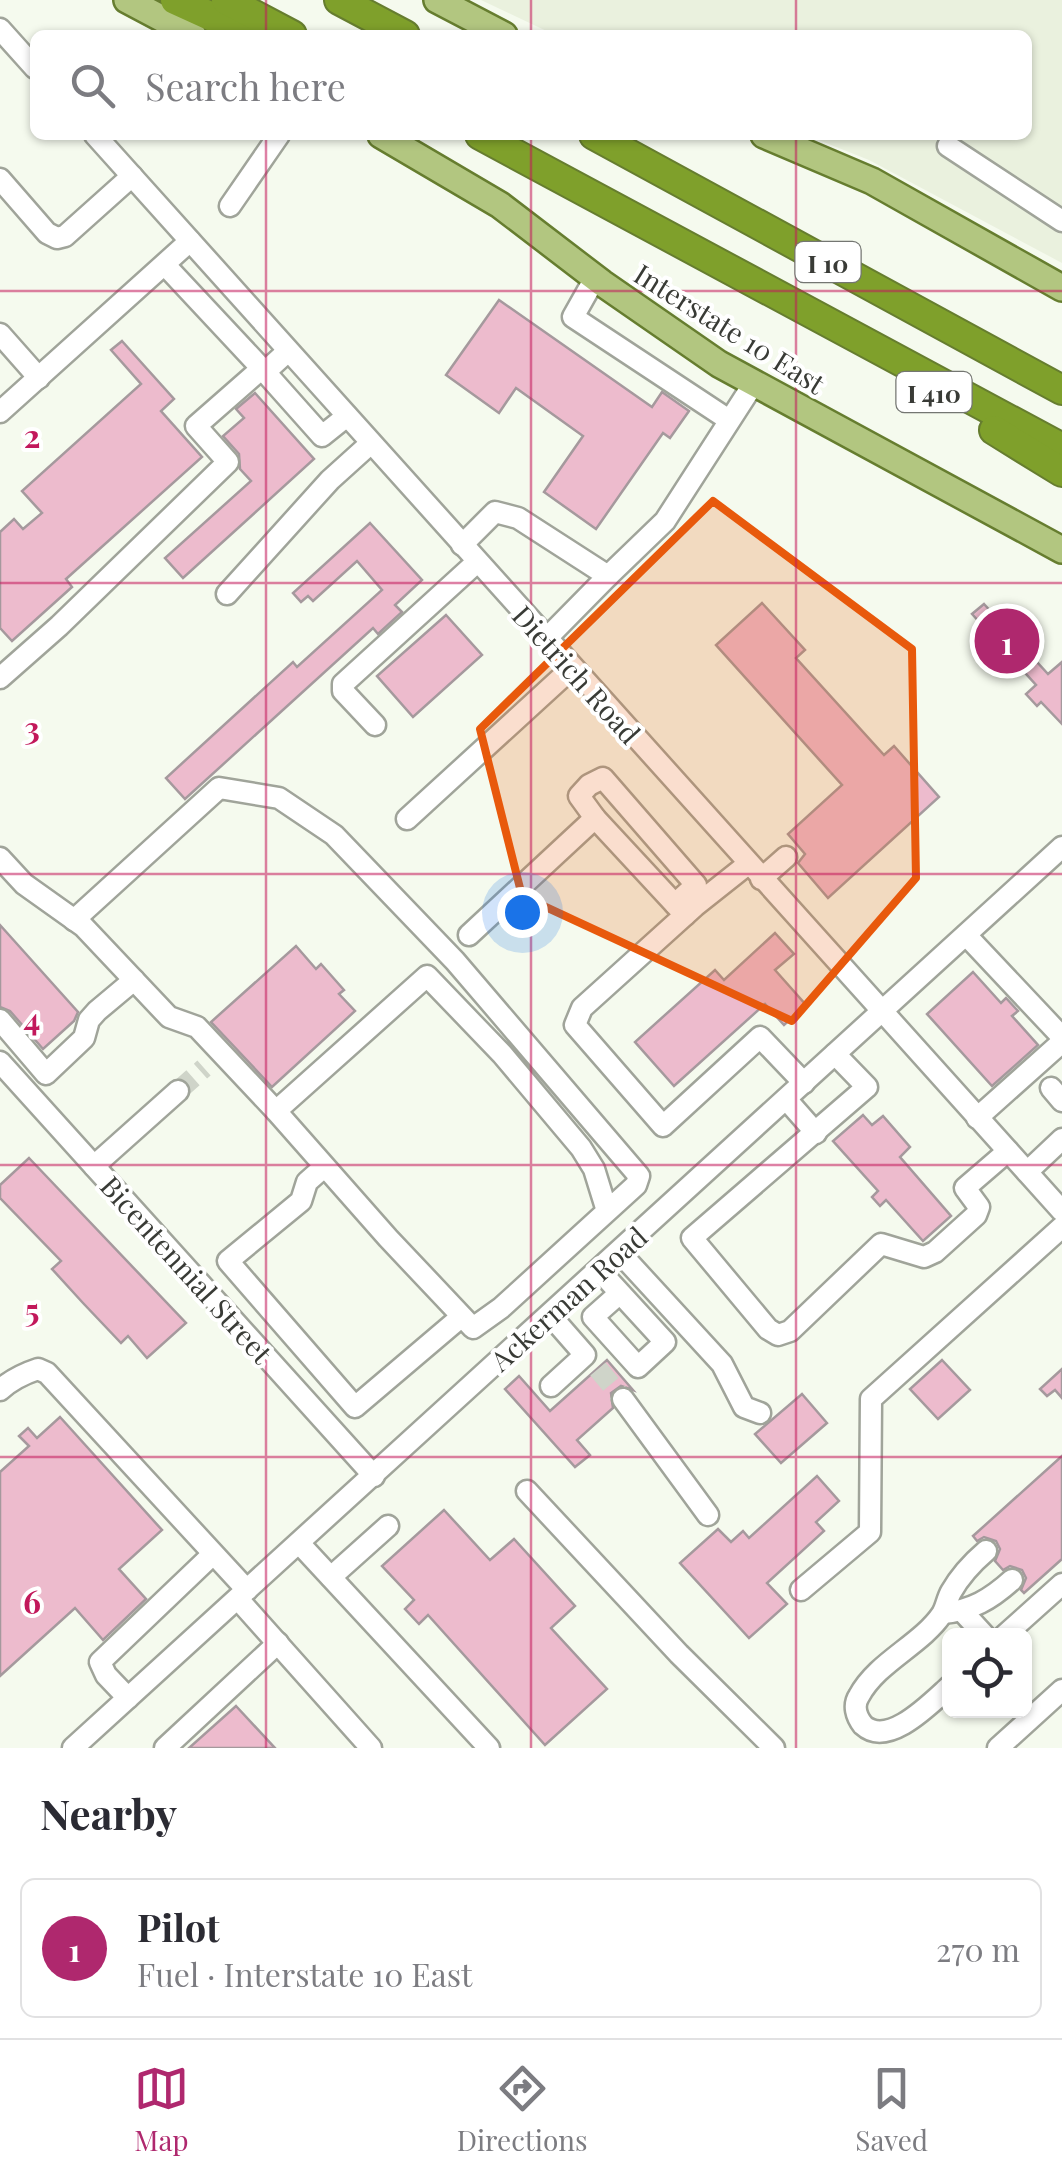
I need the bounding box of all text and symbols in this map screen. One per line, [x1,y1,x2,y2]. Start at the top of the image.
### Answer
search box [30,30,1032,140]
icon: search [65,58,120,113]
text: Search here [145,60,346,111]
road number: I 10 [796,242,860,282]
street label: Interstate 10 East [628,255,833,402]
road number: I 410 [896,372,972,412]
text: 2 [24,413,40,456]
street label: Dietrich Road [505,597,649,751]
pin: 1 [974,604,1040,678]
text: 3 [24,705,40,748]
your location [497,887,548,938]
text: 4 [24,996,40,1039]
street label: Bicentennial Street [93,1168,282,1371]
street label: Ackerman Road [481,1218,654,1379]
text: 5 [25,1287,39,1330]
text: 6 [23,1579,41,1622]
map controls [942,1628,1032,1718]
button: locate [942,1628,1032,1718]
text: Nearby [40,1785,177,1841]
text: Pilot [137,1901,220,1952]
text: 1 [68,1927,81,1970]
text: 270 m [936,1927,1020,1970]
text: Fuel · Interstate 10 East [137,1952,472,1995]
tab: Map [134,2061,189,2158]
tab: Directions [457,2061,588,2158]
tab: Saved [855,2061,928,2158]

